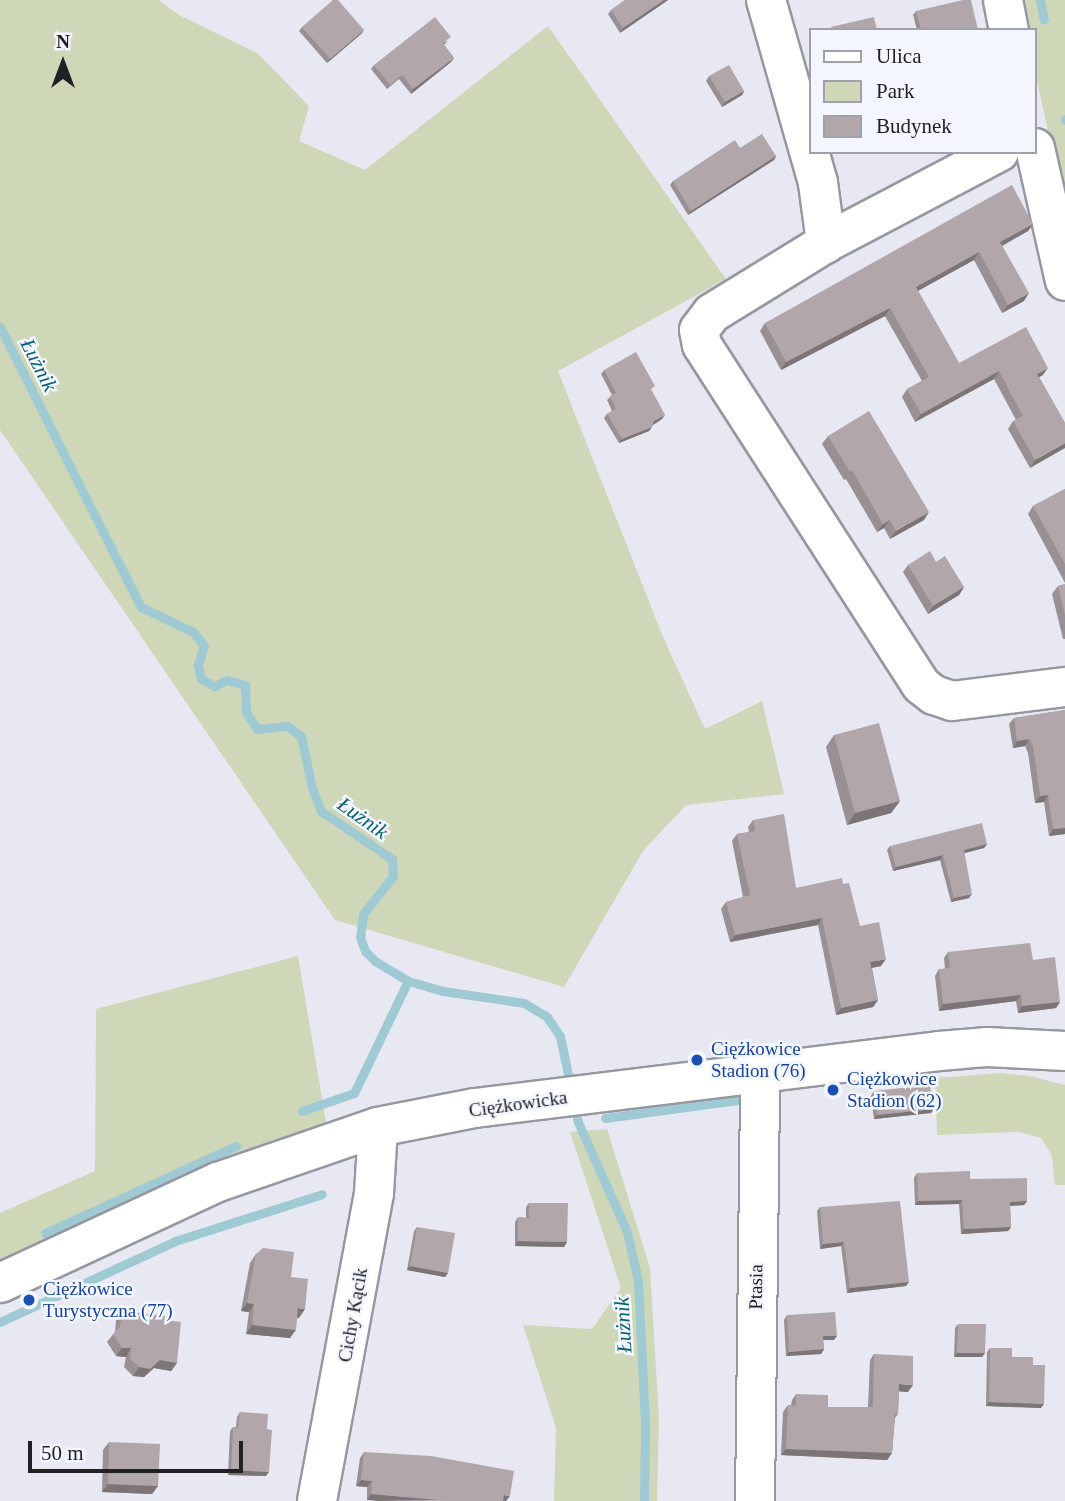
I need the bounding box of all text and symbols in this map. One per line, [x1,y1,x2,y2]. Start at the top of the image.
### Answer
north arrow [28,28,98,98]
legend [810,28,1037,154]
text: N [56,31,70,52]
text: Ulica [876,44,921,68]
text: Park [876,79,915,103]
text: Budynek [876,114,952,138]
water label: Łużnik [15,334,63,396]
water label: Łużnik [333,792,393,844]
place label: Ciężkowice Stadion (76) [711,1038,805,1082]
marker: Ciężkowice Stadion (76) [689,1052,705,1068]
place label: Ciężkowice Stadion (62) [847,1068,941,1112]
marker: Ciężkowice Stadion (62) [825,1082,841,1098]
street label: Ciężkowicka [467,1086,569,1122]
street label: Ptasia [744,1264,768,1310]
street label: Cichy Kącik [333,1266,373,1364]
place label: Ciężkowice Turystyczna (77) [43,1278,173,1322]
marker: Ciężkowice Turystyczna (77) [21,1292,37,1308]
water label: Łużnik [609,1296,637,1354]
scale bar [32,1428,247,1472]
text: 50 m [41,1441,84,1465]

